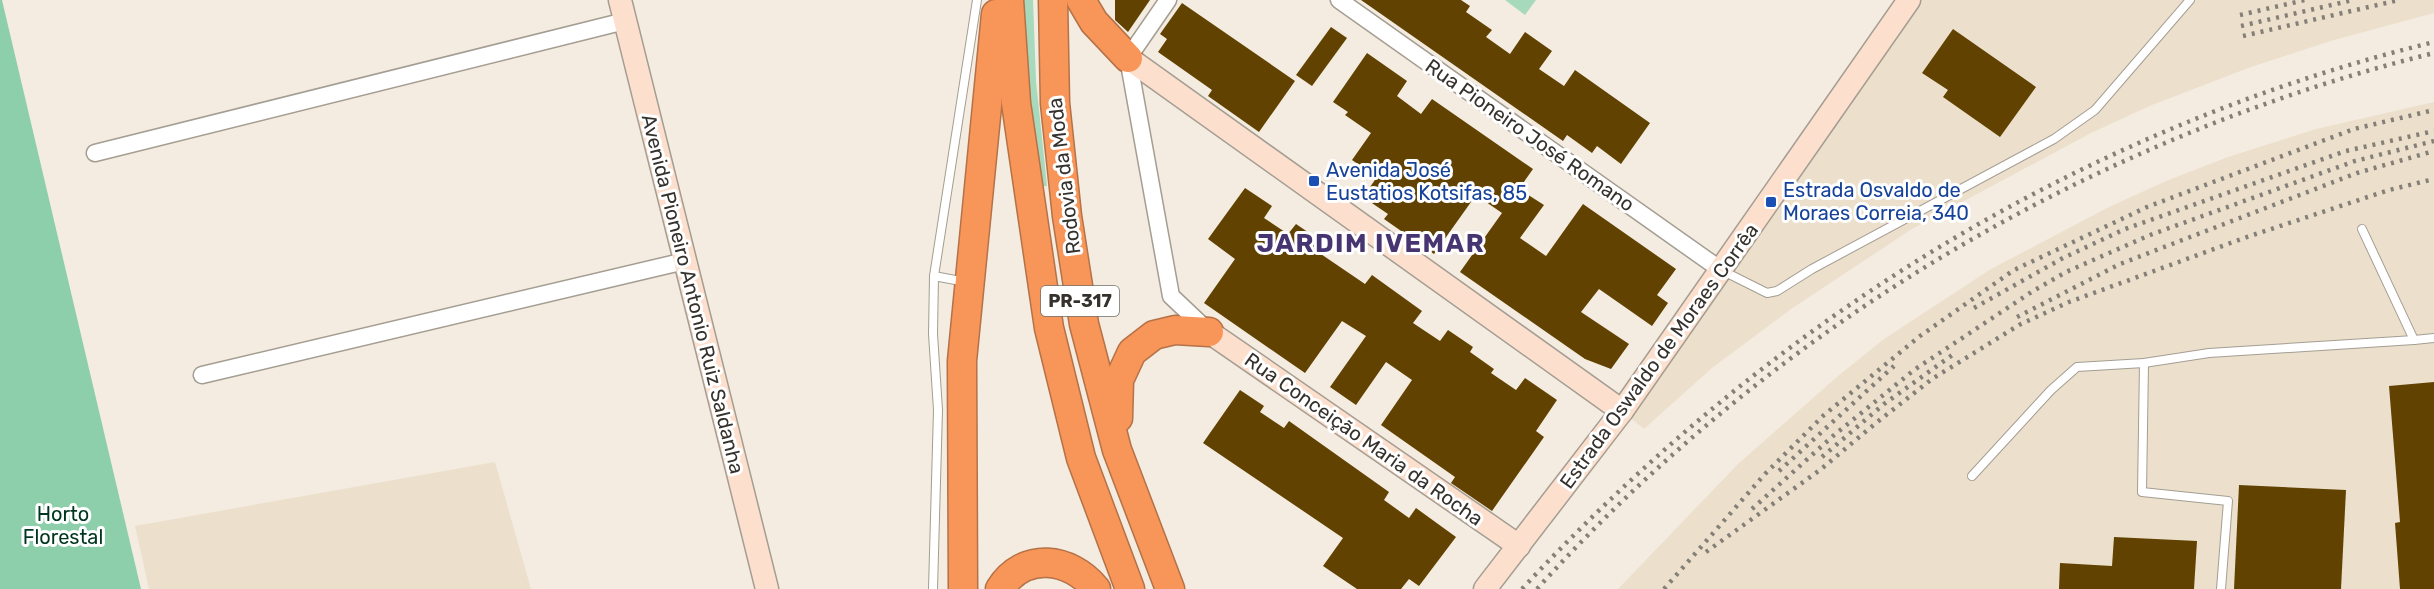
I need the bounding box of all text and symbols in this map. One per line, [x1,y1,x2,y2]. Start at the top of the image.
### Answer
street label: Rua Pioneiro José Romano [1421,54,1639,216]
street label: Rodovia da Moda [1042,96,1086,256]
street label: Avenida Pioneiro Antonio Ruiz Saldanha [637,112,749,476]
place label: Avenida José Eustatios Kotsifas, 85 [1326,158,1527,205]
marker: Avenida José Eustatios Kotsifas, 85 [1307,174,1321,188]
place label: Estrada Osvaldo de Moraes Correia, 340 [1783,178,1969,225]
marker: Estrada Osvaldo de Moraes Correia, 340 [1764,195,1778,209]
street label: Estrada Oswaldo de Moraes Corrêa [1555,219,1763,493]
district label: JARDIM IVEMAR [1257,228,1485,259]
road number: PR-317 [1041,286,1119,316]
street label: Rua Conceição Maria da Rocha [1240,347,1488,531]
park label: Horto Florestal [23,502,103,549]

